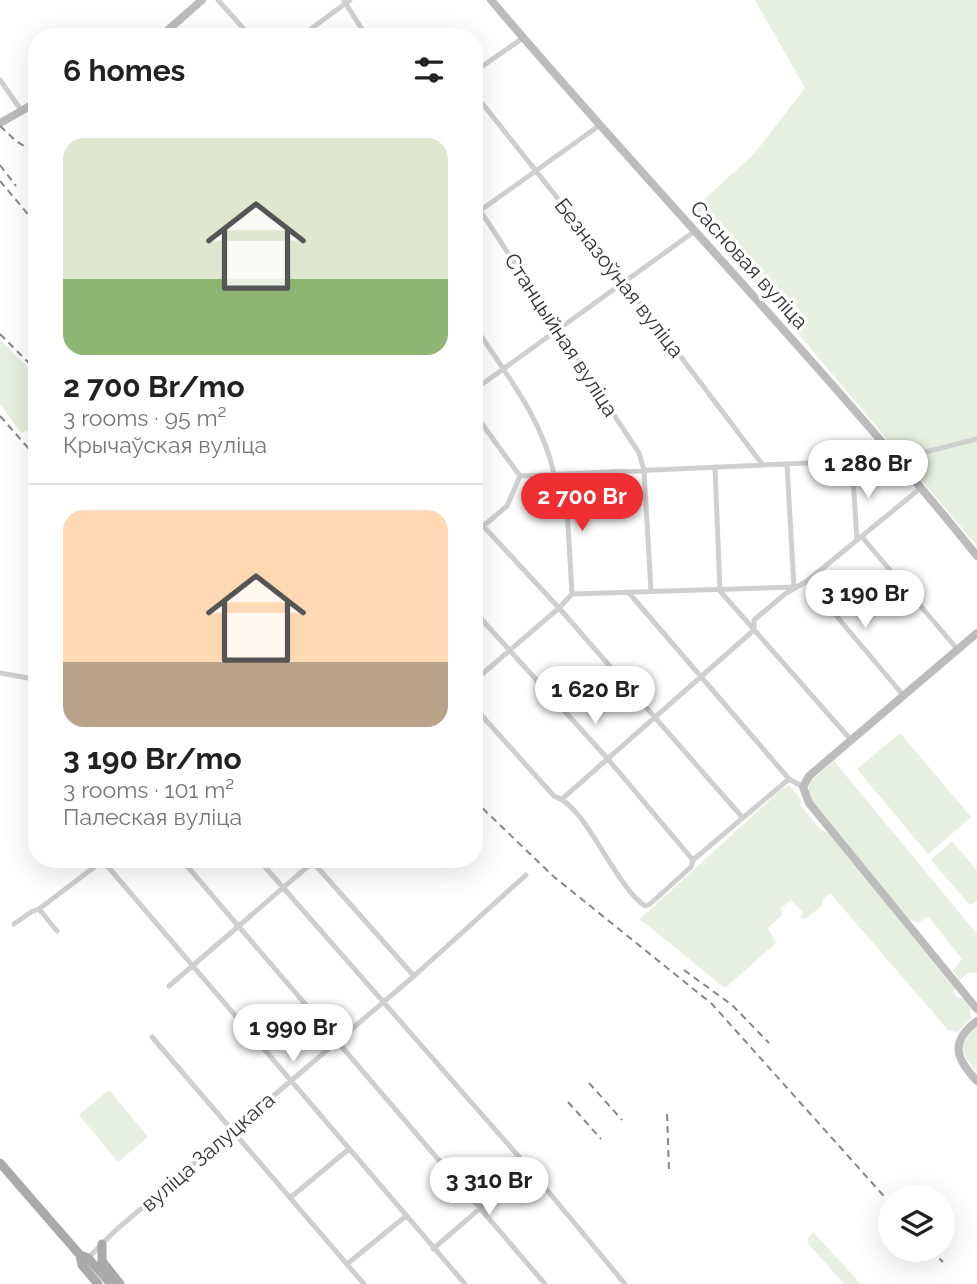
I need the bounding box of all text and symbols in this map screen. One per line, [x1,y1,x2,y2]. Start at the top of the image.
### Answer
icon: filters [410,51,448,89]
text: 6 homes [63,53,185,88]
icon: home [193,183,319,309]
street label: Безназоўная вуліца [549,193,689,362]
street label: Сасновая вуліца [685,195,813,334]
street label: Станцыйная вуліца [499,248,624,421]
text: 2 700 Br/mo [63,369,245,404]
text: 3 rooms · 95 m² [63,404,226,431]
text: Крычаўская вуліца [63,431,267,458]
pin: 1 280 Br [796,440,940,500]
text: 1 280 Br [824,449,912,476]
pin: 2 700 Br [510,474,654,533]
text: 2 700 Br [537,482,627,509]
icon: home [193,555,319,681]
pin: 3 190 Br [793,570,937,630]
text: 3 190 Br [821,579,909,606]
pin: 1 620 Br [523,666,667,726]
text: 1 620 Br [551,675,639,702]
text: 3 190 Br/mo [63,741,242,776]
text: 3 rooms · 101 m² [63,776,234,803]
text: Палеская вуліца [63,803,242,830]
pin: 1 990 Br [221,1004,365,1064]
text: 1 990 Br [249,1013,337,1040]
street label: вуліца Залуцкага [136,1087,280,1216]
pin: 3 310 Br [417,1158,561,1217]
text: 3 310 Br [446,1166,532,1193]
map controls [878,1185,955,1262]
button: layers [878,1185,955,1262]

